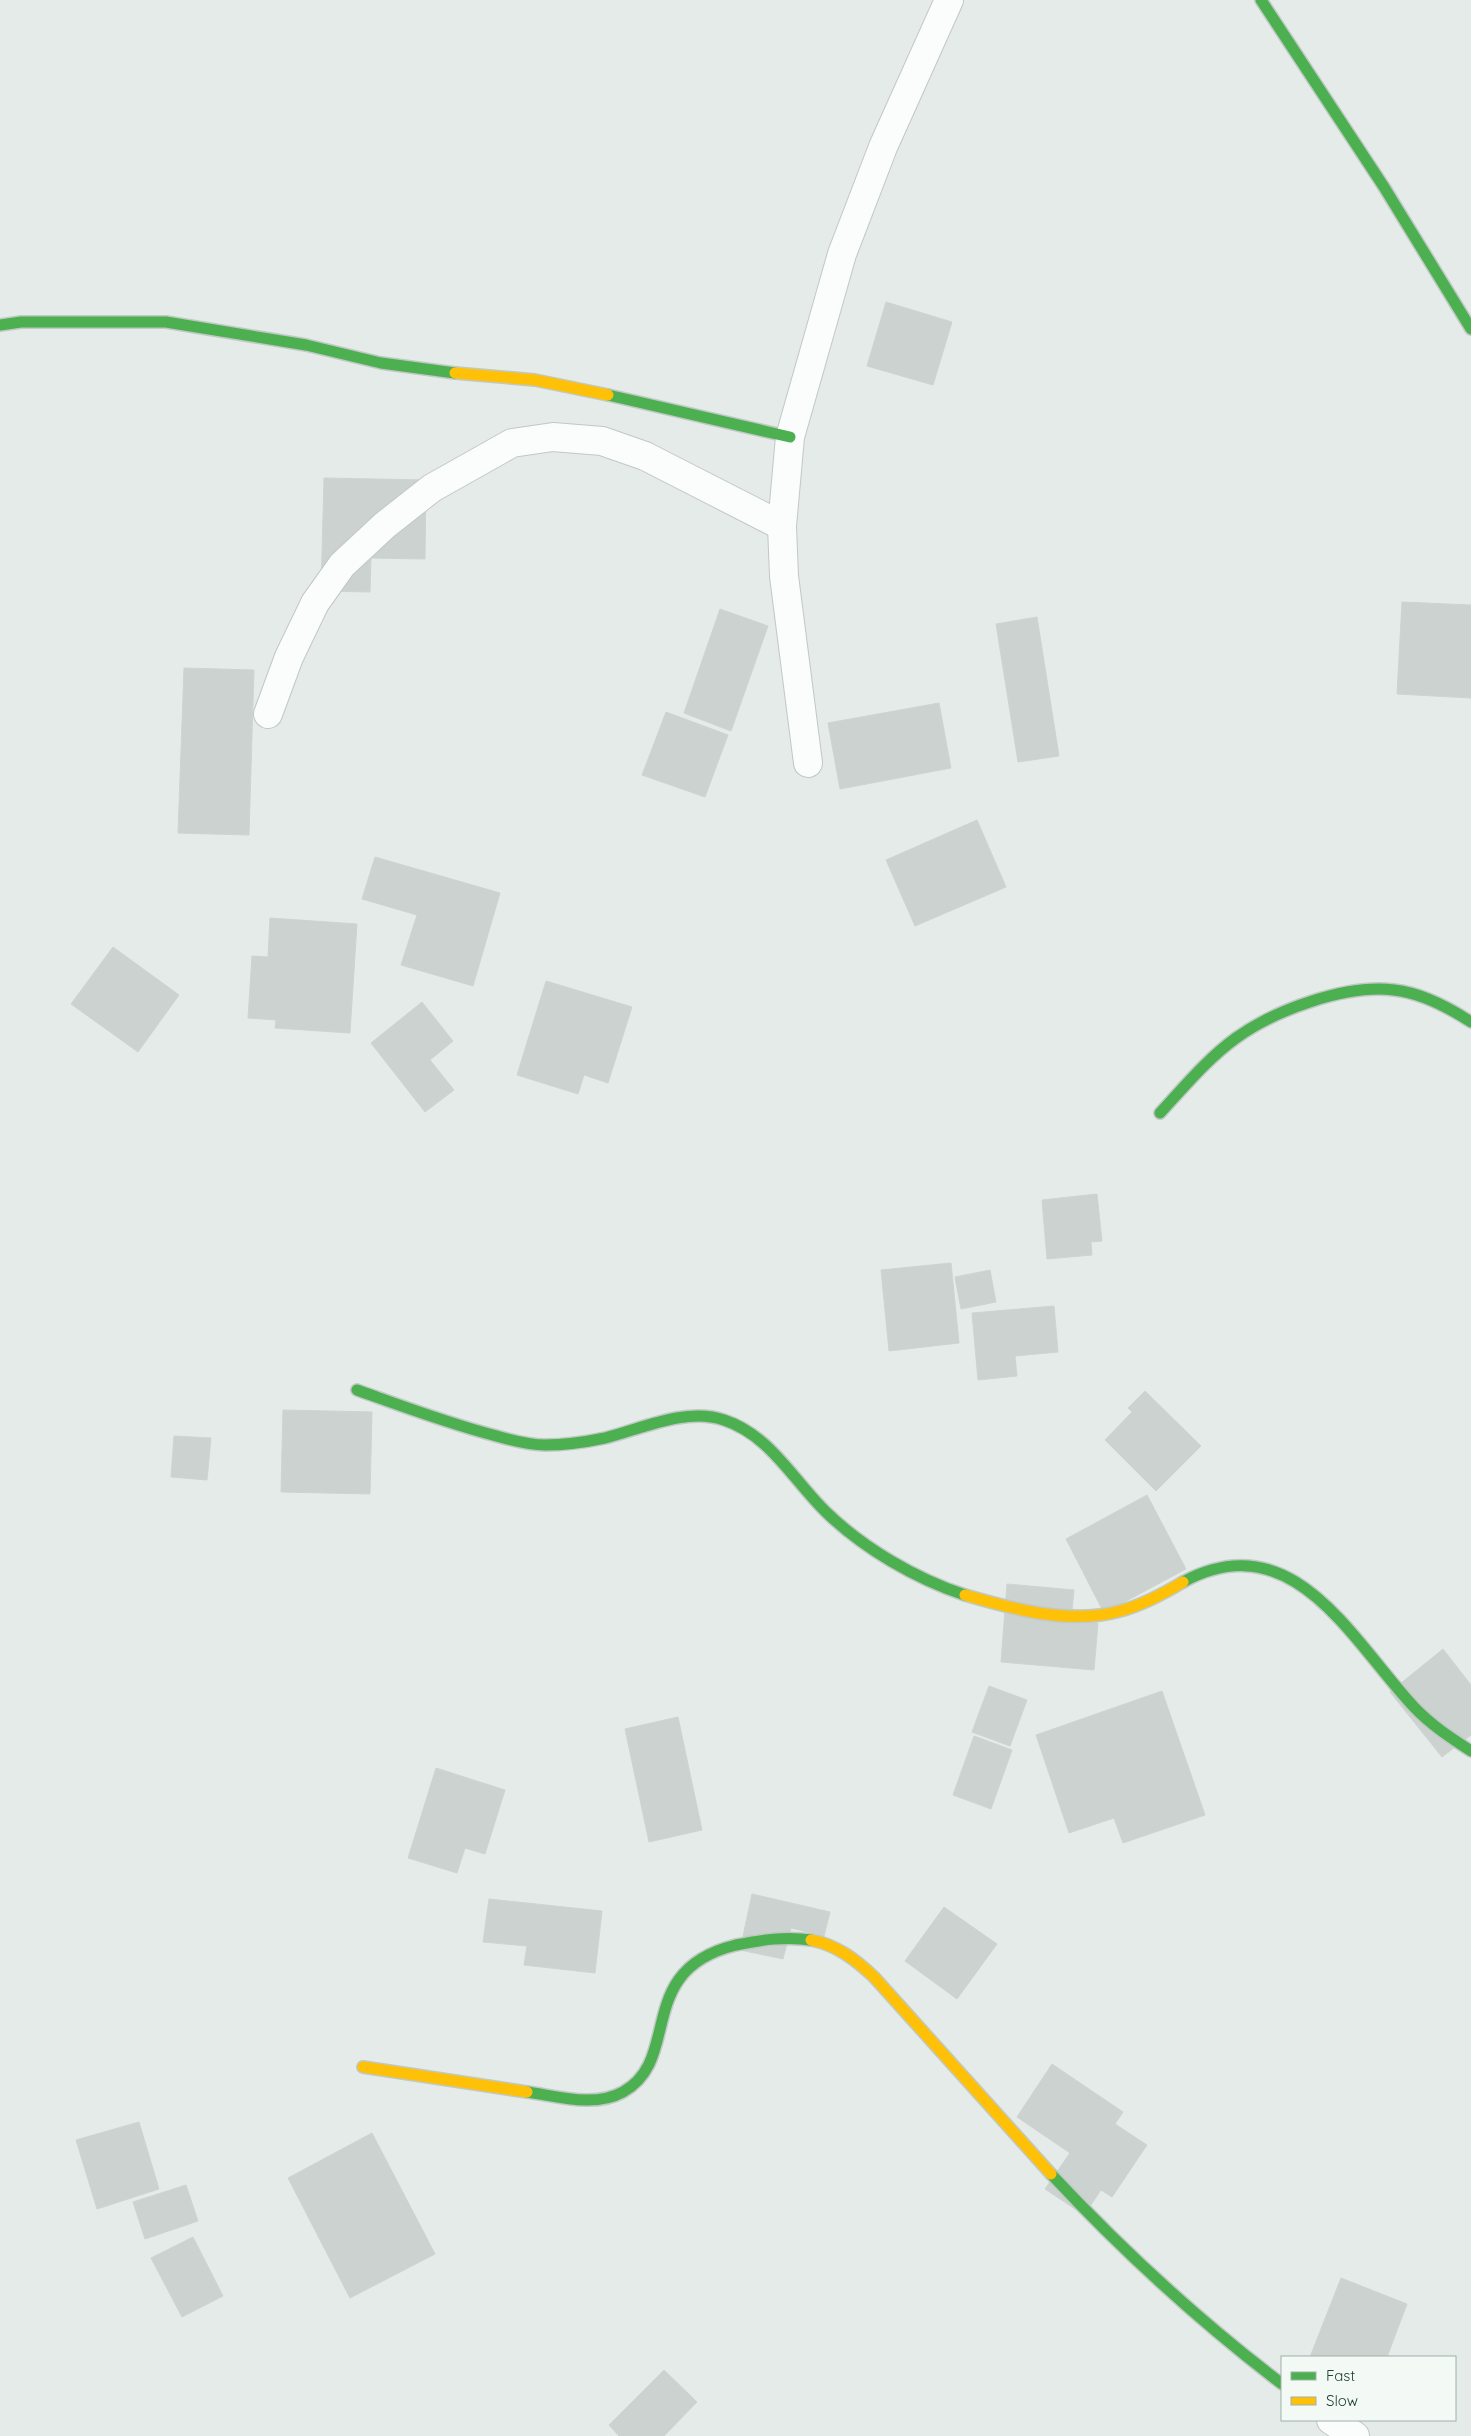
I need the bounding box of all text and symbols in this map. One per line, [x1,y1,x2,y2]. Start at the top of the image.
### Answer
legend [1281,2356,1456,2421]
text: Fast [1326,2366,1355,2385]
text: Slow [1326,2391,1358,2410]

